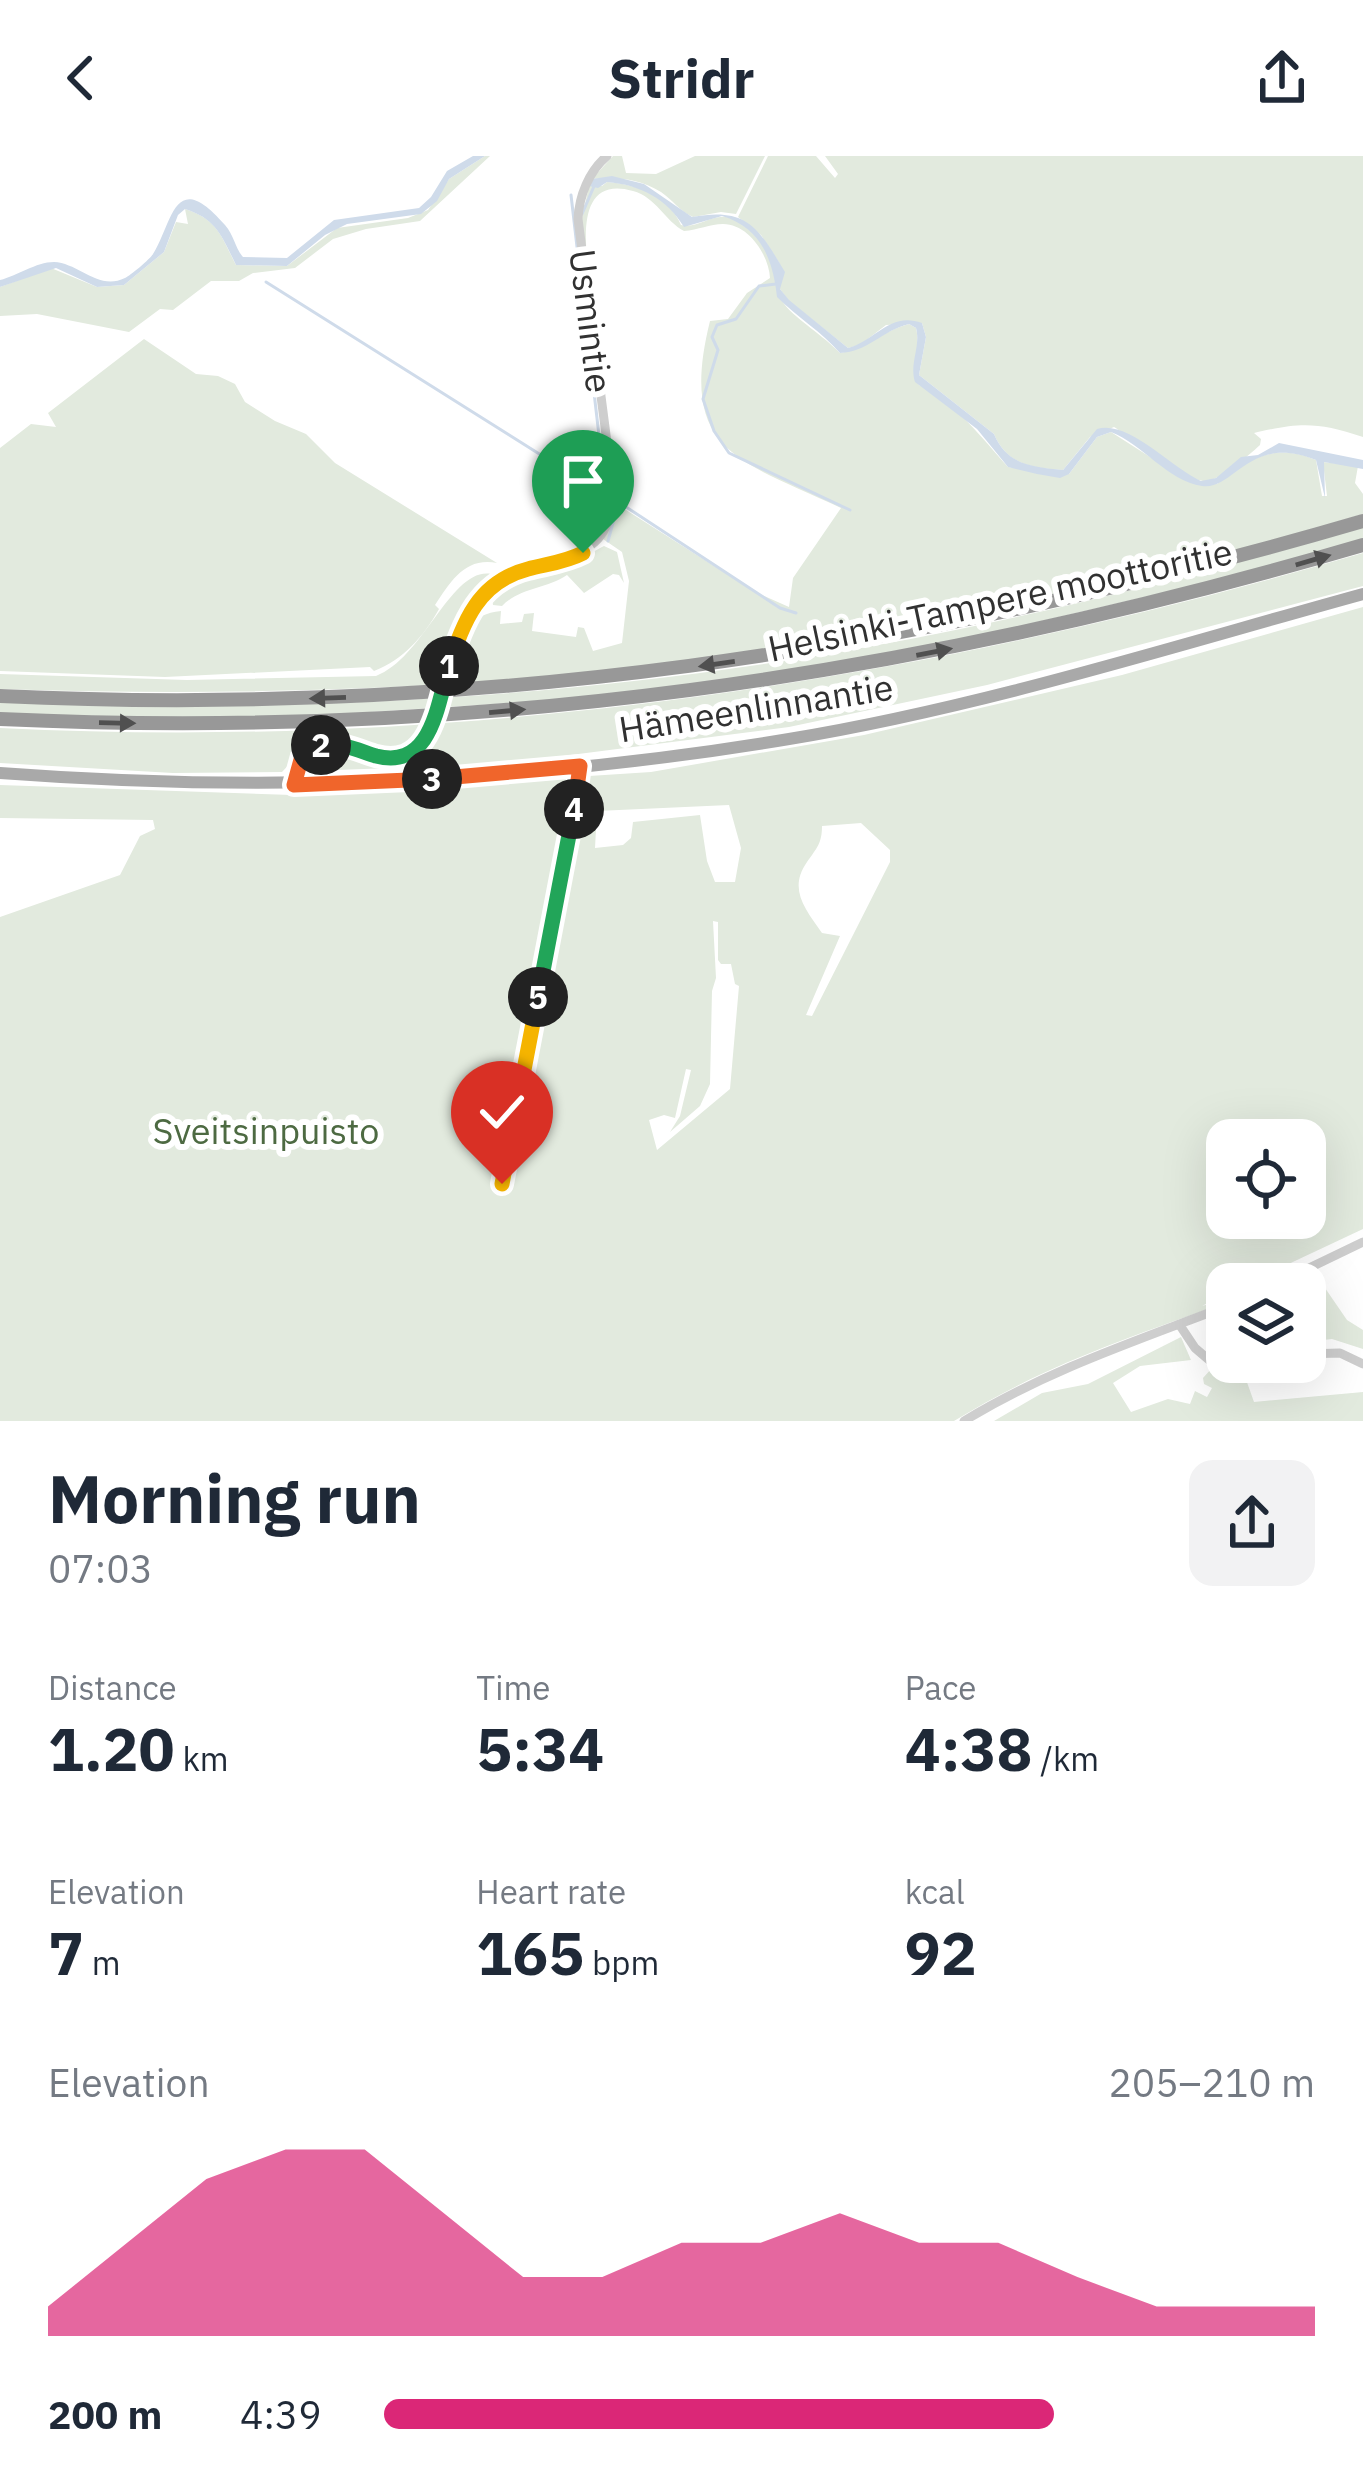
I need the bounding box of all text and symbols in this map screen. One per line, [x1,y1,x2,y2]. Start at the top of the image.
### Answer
text: Stridr [608,43,755,113]
icon: back [48,45,114,111]
icon: share [1249,45,1315,111]
street label: Usmintie [559,247,624,395]
pin [532,430,634,553]
icon: arrive [550,448,616,514]
street label: Helsinki-Tampere moottoritie [763,527,1236,672]
one-way arrow [1295,550,1332,568]
pin: 1 [419,636,479,696]
one-way arrow [916,642,954,661]
text: 1 [439,644,459,687]
one-way arrow [697,655,735,674]
street label: Hämeenlinnantie [616,663,896,752]
one-way arrow [308,688,346,707]
one-way arrow [488,701,526,720]
one-way arrow [99,713,137,733]
pin: 2 [291,715,351,775]
text: 2 [311,723,331,766]
pin: 3 [402,749,462,809]
text: 3 [422,757,442,800]
pin: 4 [544,779,604,839]
text: 4 [564,787,584,830]
pin: 5 [508,967,568,1027]
text: 5 [528,975,548,1018]
pin [451,1061,553,1184]
icon: check [469,1079,535,1145]
park label: Sveitsinpuisto [153,1107,379,1154]
map controls [1206,1119,1326,1383]
button: locate [1206,1119,1326,1239]
button: layers [1206,1263,1326,1383]
text: Morning run [48,1455,421,1541]
button: share [1189,1460,1315,1586]
text: 07:03 [48,1543,153,1594]
text: Distance [48,1666,177,1709]
text: Time [476,1666,550,1709]
text: Pace [905,1666,976,1709]
text: 1.20 [48,1709,175,1788]
text: 5:34 [476,1709,604,1788]
text: 4:38 [905,1709,1032,1788]
text: km [175,1737,229,1780]
text: /km [1032,1737,1099,1780]
text: Elevation [48,1870,185,1913]
text: Heart rate [476,1870,626,1913]
text: kcal [905,1870,965,1913]
text: 7 [48,1913,84,1992]
text: 165 [476,1913,584,1992]
text: 92 [905,1913,977,1992]
text: m [84,1941,121,1984]
text: bpm [584,1941,659,1984]
text: Elevation [48,2057,210,2108]
text: 205–210 m [1108,2057,1315,2108]
text: 200 m [48,2389,162,2440]
text: 4:39 [240,2389,322,2440]

